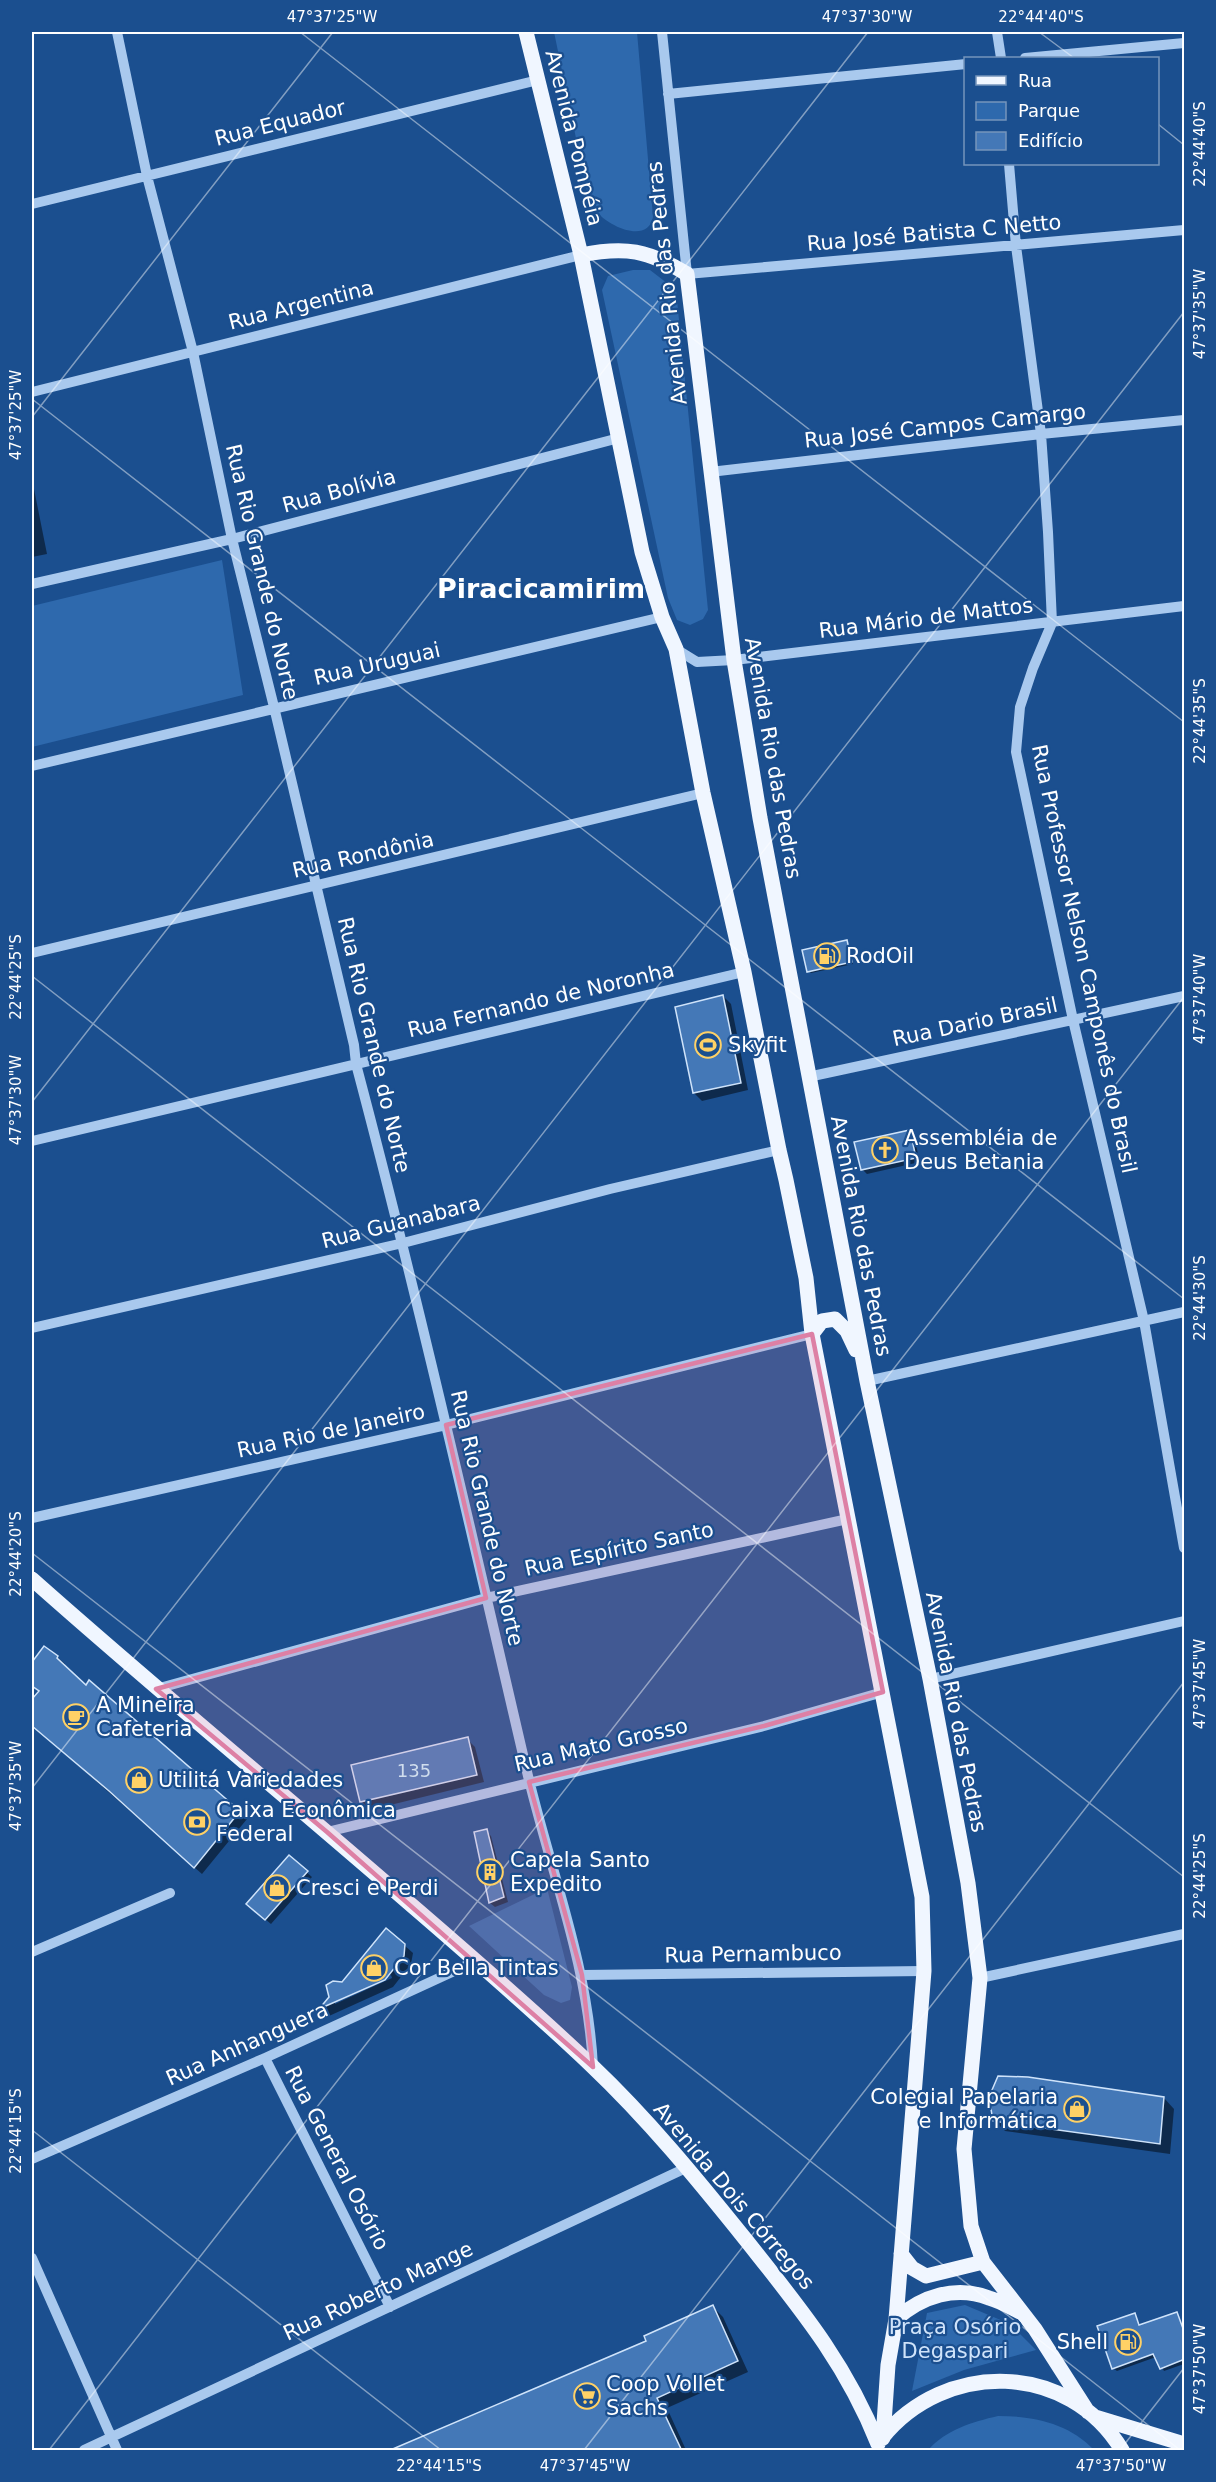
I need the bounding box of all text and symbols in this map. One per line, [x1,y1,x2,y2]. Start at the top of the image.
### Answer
text: 47°37'25"W [287,8,377,26]
text: 47°37'30"W [822,8,912,26]
text: 22°44'40"S [998,8,1084,26]
street label: Avenida Pompéia [541,47,607,229]
legend [964,57,1159,165]
text: Rua [1018,70,1052,91]
street label: Rua Equador [212,95,348,151]
text: Parque [1018,100,1080,121]
text: 22°44'40"S [1191,101,1209,187]
text: Edifício [1018,130,1083,151]
street label: Avenida Rio das Pedras [642,160,692,406]
street label: Rua José Batista C Netto [806,210,1062,256]
text: 47°37'35"W [1191,269,1209,359]
street label: Rua Argentina [226,275,376,335]
text: 47°37'25"W [7,370,25,460]
street label: Rua José Campos Camargo [803,399,1087,453]
street label: Rua Rio Grande do Norte [221,442,303,702]
street label: Rua Bolívia [280,464,398,518]
district label: Piracicamirim [437,573,645,604]
street label: Rua Mário de Mattos [818,593,1034,643]
street label: Avenida Rio das Pedras [740,635,806,881]
street label: Rua Uruguai [311,638,443,690]
text: 22°44'35"S [1191,678,1209,764]
street label: Rua Professor Nelson Camponês do Brasil [1027,742,1141,1176]
street label: Rua Rondônia [290,827,436,883]
street label: Rua Rio Grande do Norte [333,915,415,1175]
text: 22°44'25"S [7,934,25,1020]
fuel station icon: RodOil [812,941,842,971]
place label: RodOil [846,944,914,968]
text: 47°37'40"W [1191,954,1209,1044]
street label: Rua Fernando de Noronha [405,958,677,1042]
street label: Rua Dario Brasil [890,993,1060,1051]
sports icon: Skyfit [693,1030,723,1060]
place label: Skyfit [728,1033,787,1057]
text: 47°37'30"W [7,1055,25,1145]
street label: Avenida Rio das Pedras [826,1114,896,1358]
place label: Assembléia de Deus Betania [904,1126,1057,1174]
church icon: Assembléia de Deus Betania [870,1135,900,1165]
street label: Rua Guanabara [319,1191,483,1253]
text: 22°44'30"S [1191,1255,1209,1341]
street label: Rua Rio Grande do Norte [446,1388,528,1648]
street label: Rua Rio de Janeiro [235,1399,427,1463]
text: 22°44'20"S [7,1511,25,1597]
street label: Rua Espírito Santo [522,1517,716,1581]
street label: Avenida Rio das Pedras [921,1590,991,1834]
text: 47°37'45"W [1191,1639,1209,1729]
place label: A Mineira Cafeteria [96,1693,195,1741]
cafe icon: A Mineira Cafeteria [61,1702,91,1732]
street label: Rua Mato Grosso [512,1713,690,1777]
text: 47°37'35"W [7,1741,25,1831]
house number: 135 [397,1760,431,1781]
shop icon: Utilitá Variedades [124,1765,154,1795]
place label: Utilitá Variedades [158,1768,343,1792]
place label: Caixa Econômica Federal [216,1798,396,1846]
bank icon: Caixa Econômica Federal [182,1807,212,1837]
text: 22°44'25"S [1191,1833,1209,1919]
place label: Capela Santo Expedito [510,1848,650,1896]
building icon: Capela Santo Expedito [475,1857,505,1887]
shop icon: Cresci e Perdi [262,1873,292,1903]
place label: Cresci e Perdi [296,1876,439,1900]
street label: Rua Pernambuco [664,1940,842,1968]
shop icon: Cor Bella Tintas [359,1953,389,1983]
place label: Cor Bella Tintas [394,1956,559,1980]
street label: Rua Anhanguera [162,1998,332,2090]
street label: Rua General Osório [280,2062,394,2254]
place label: Colegial Papelaria e Informática [870,2085,1058,2133]
text: 22°44'15"S [7,2088,25,2174]
shop icon: Colegial Papelaria e Informática [1062,2094,1092,2124]
street label: Avenida Dois Córregos [649,2098,819,2294]
street label: Rua Roberto Mange [279,2237,477,2345]
park label: Praça Osório Degaspari [889,2315,1021,2363]
text: 47°37'50"W [1191,2324,1209,2414]
fuel station icon: Shell [1113,2327,1143,2357]
place label: Shell [1057,2330,1108,2354]
place label: Coop Vollet Sachs [606,2372,725,2420]
supermarket icon: Coop Vollet Sachs [572,2381,602,2411]
text: 22°44'15"S [396,2457,482,2475]
text: 47°37'45"W [540,2457,630,2475]
text: 47°37'50"W [1076,2457,1166,2475]

